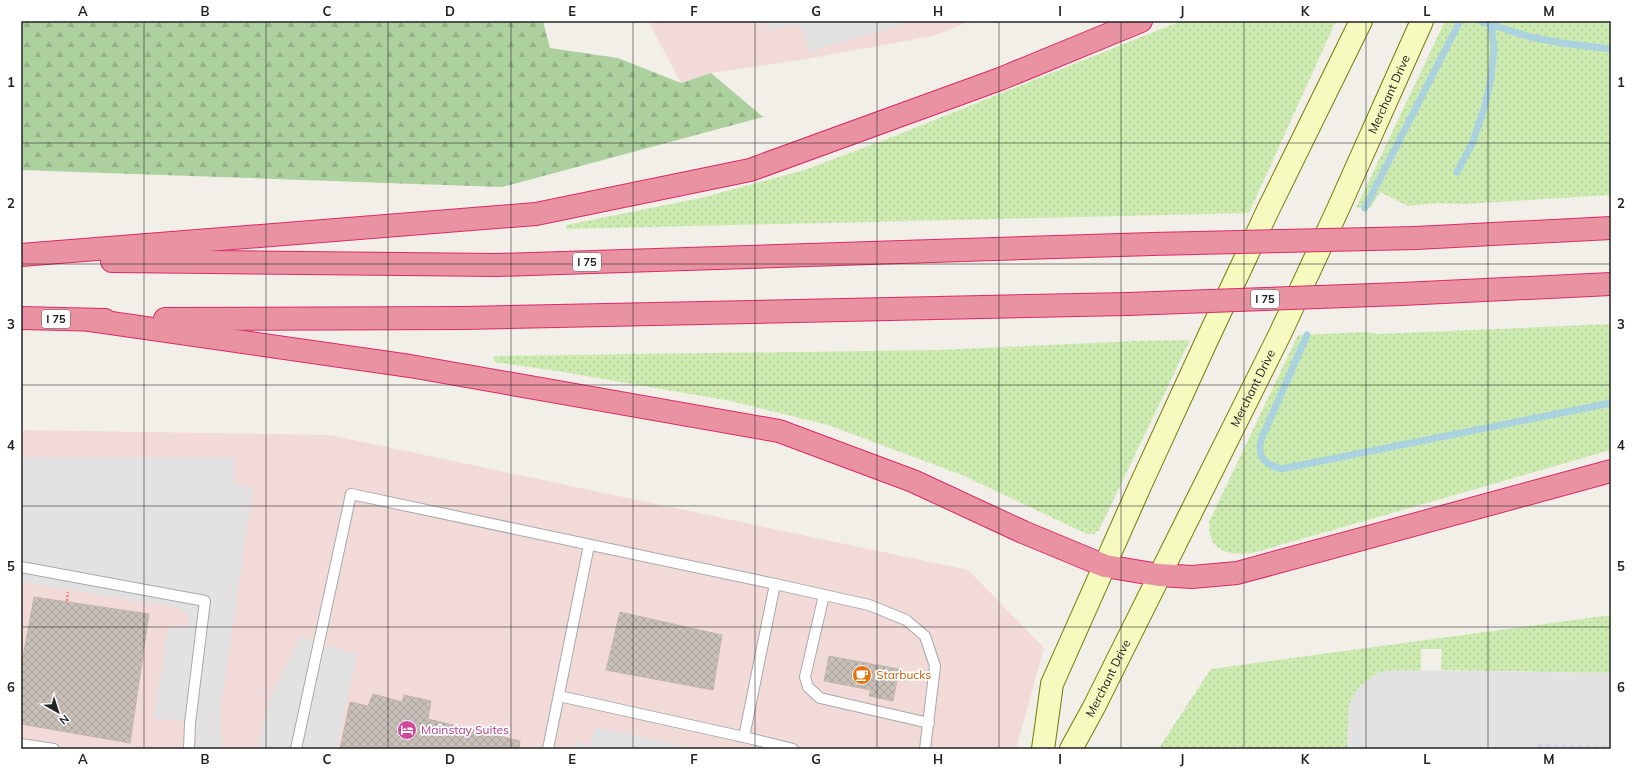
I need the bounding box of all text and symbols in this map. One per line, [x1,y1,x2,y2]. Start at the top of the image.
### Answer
text: A [78,3,88,19]
text: B [201,3,210,19]
text: C [323,3,332,19]
text: D [445,3,455,19]
text: E [568,3,576,19]
text: F [690,3,698,19]
text: G [811,3,821,19]
text: H [933,3,943,19]
text: I [1058,3,1062,19]
text: J [1180,3,1184,19]
text: K [1301,3,1311,19]
text: L [1423,3,1431,19]
text: M [1543,3,1555,19]
street label: Merchant Drive [1365,52,1413,136]
text: 1 [7,74,15,90]
text: 1 [1617,74,1625,90]
text: 2 [7,195,15,211]
text: 2 [1617,195,1625,211]
road number: I 75 [573,253,601,271]
road number: I 75 [1251,290,1279,308]
road number: I 75 [42,310,70,328]
text: 3 [7,316,15,332]
text: 3 [1617,316,1625,332]
street label: Merchant Drive [1227,347,1278,429]
text: 4 [7,437,15,453]
text: 4 [1617,437,1625,453]
text: 5 [7,558,15,574]
text: 5 [1617,558,1625,574]
street label: Merchant Drive [1082,637,1133,719]
cafe icon: Starbucks [851,664,873,686]
place label: Starbucks [876,667,931,682]
text: 6 [7,679,15,695]
text: 6 [1617,679,1625,695]
north arrow [38,692,78,732]
text: N [57,712,72,728]
hotel icon: Mainstay Suites [396,719,418,741]
place label: Mainstay Suites [421,722,509,737]
text: A [78,751,88,767]
text: B [201,751,210,767]
text: C [323,751,332,767]
text: D [445,751,455,767]
text: E [568,751,576,767]
text: F [690,751,698,767]
text: G [811,751,821,767]
text: H [933,751,943,767]
text: I [1058,751,1062,767]
text: J [1180,751,1184,767]
text: K [1301,751,1311,767]
text: L [1423,751,1431,767]
text: M [1543,751,1555,767]

